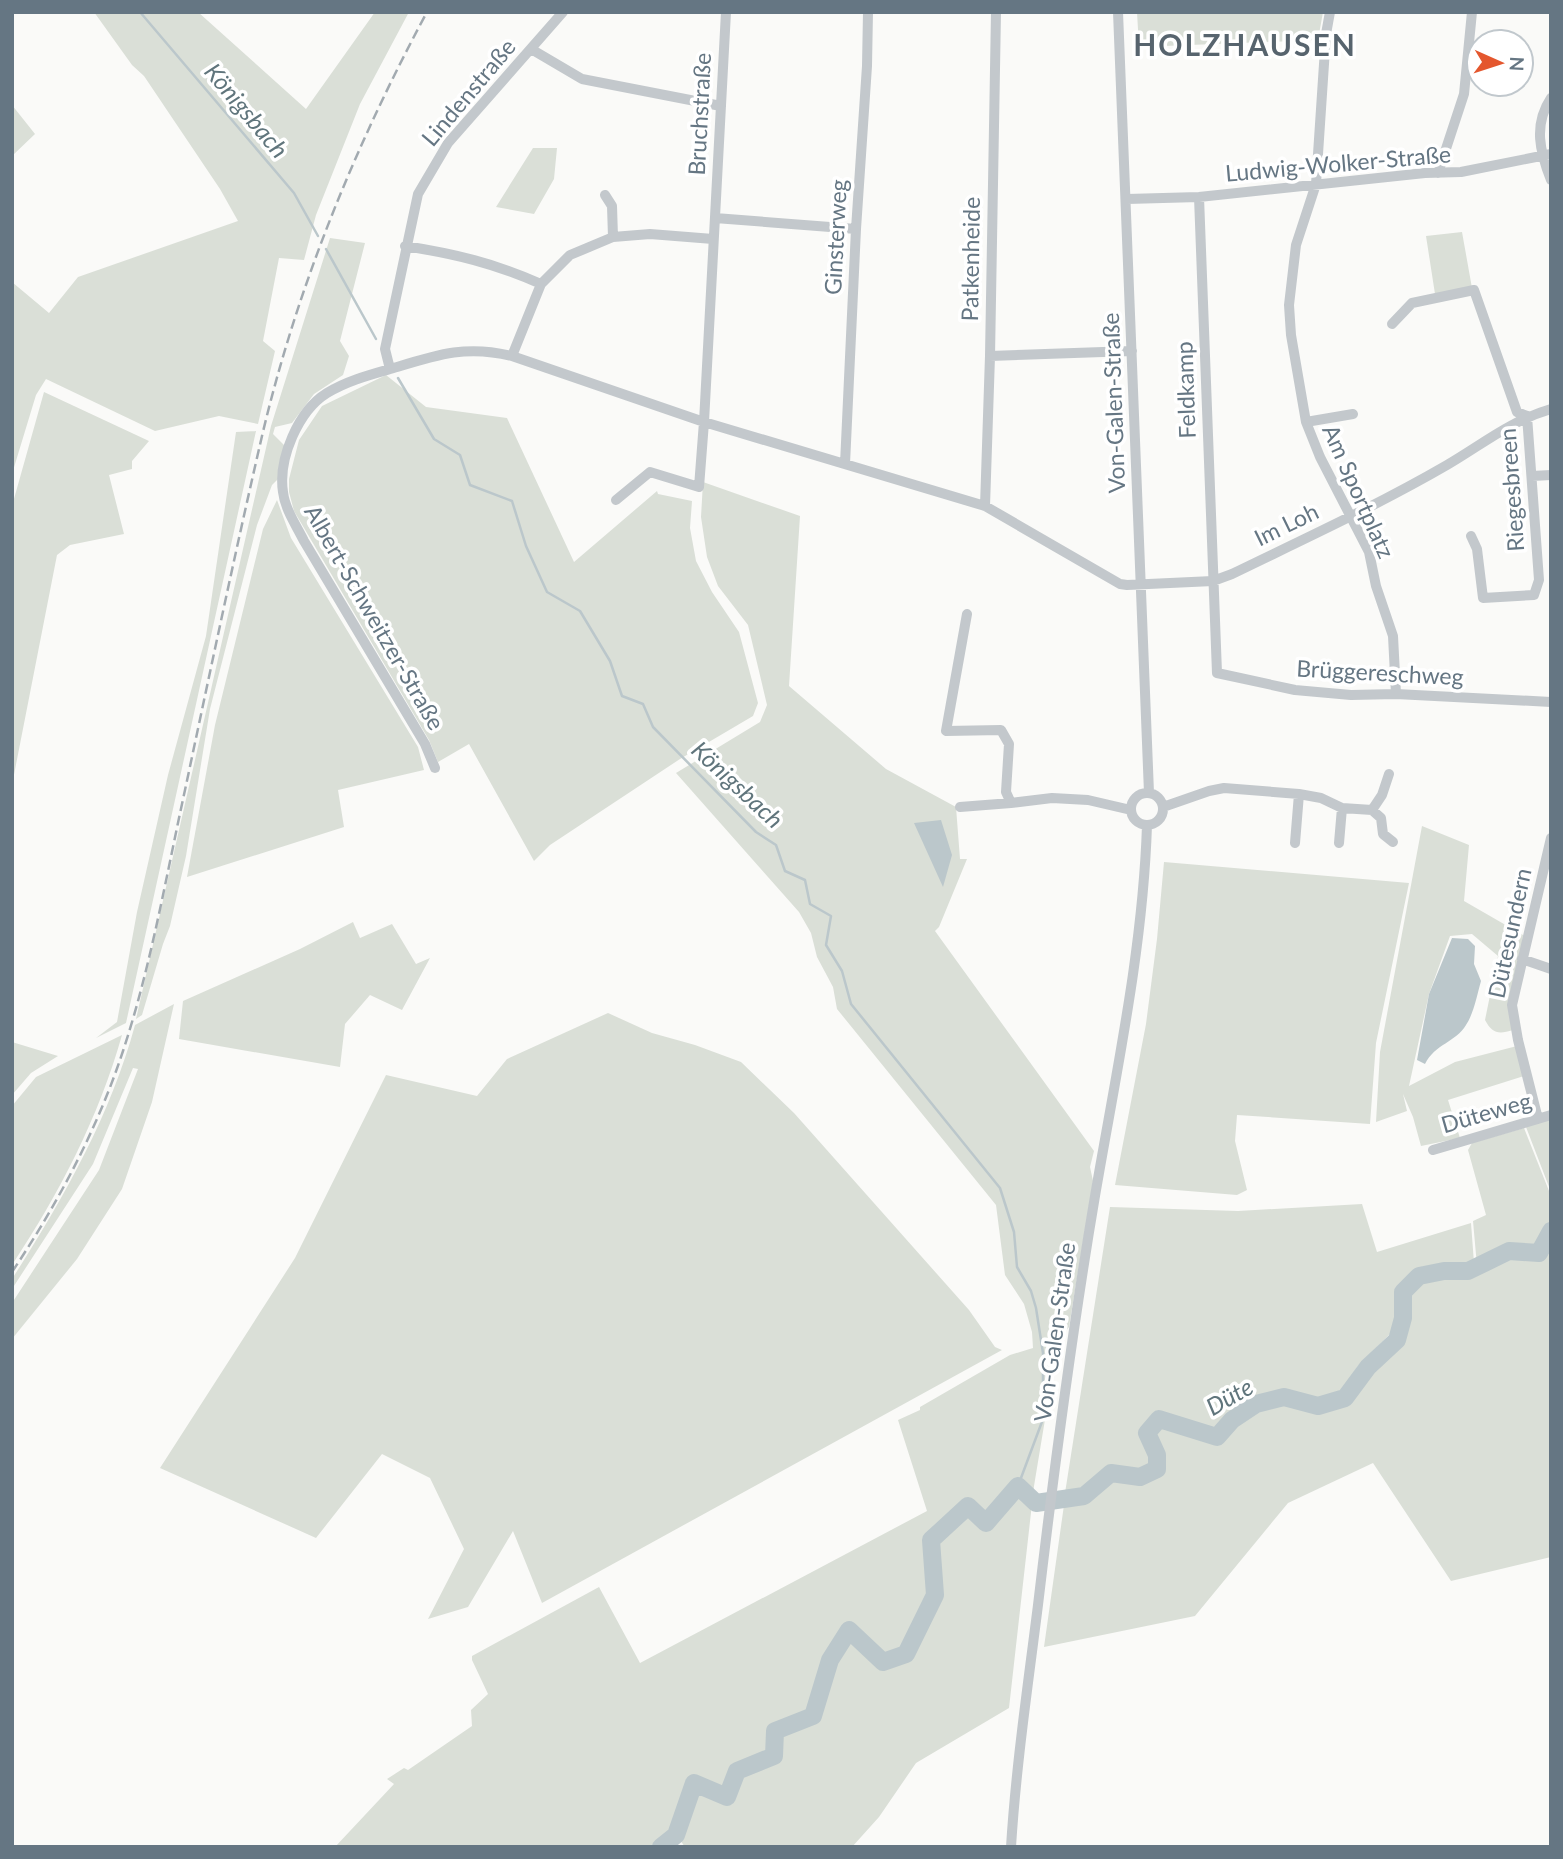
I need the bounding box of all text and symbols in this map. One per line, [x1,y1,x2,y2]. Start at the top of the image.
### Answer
district label: HOLZHAUSEN [1133,26,1357,62]
north arrow [1465,28,1535,98]
street label: Lindenstraße [415,33,521,151]
street label: Bruchstraße [682,52,716,176]
text: N [1506,56,1529,72]
water label: Königsbach [199,57,295,163]
street label: Ludwig-Wolker-Straße [1224,139,1452,187]
street label: Ginsterweg [818,178,852,296]
street label: Patkenheide [955,197,985,321]
street label: Von-Galen-Straße [1096,312,1130,494]
street label: Feldkamp [1169,341,1201,439]
street label: Am Sportplatz [1317,420,1401,562]
street label: Riegesbreen [1493,427,1529,553]
street label: Im Loh [1249,497,1323,551]
street label: Albert-Schweitzer-Straße [299,499,451,735]
street label: Brüggereschweg [1296,654,1464,690]
water label: Königsbach [686,734,790,834]
street label: Dütesundern [1482,865,1536,1001]
street label: Düteweg [1438,1086,1534,1138]
street label: Von-Galen-Straße [1028,1241,1080,1423]
water label: Düte [1200,1371,1258,1421]

